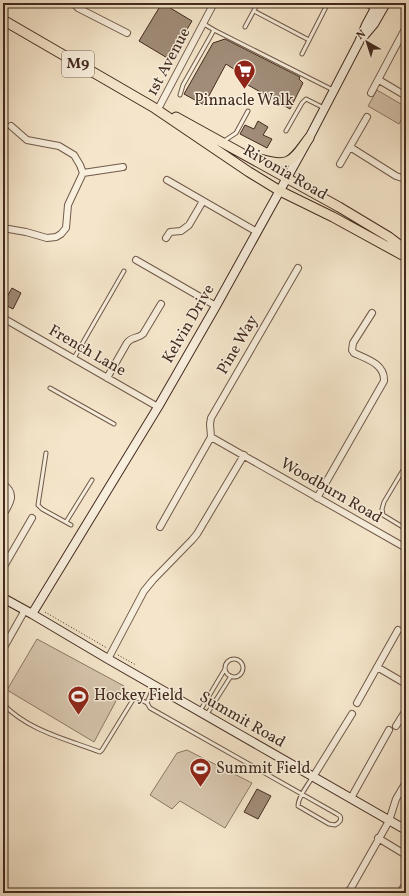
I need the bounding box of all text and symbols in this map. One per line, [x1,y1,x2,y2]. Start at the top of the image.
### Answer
north arrow [347,22,387,62]
street label: 1st Avenue [142,24,196,100]
text: N [354,27,369,44]
road number: M9 [62,51,94,77]
supermarket icon: Pinnacle Walk [231,58,257,91]
place label: Pinnacle Walk [194,90,294,112]
street label: Rivonia Road [239,140,331,206]
street label: Kelvin Drive [158,281,220,367]
street label: Pine Way [212,311,264,379]
street label: French Lane [44,320,130,382]
street label: Woodburn Road [276,453,386,529]
sports icon: Hockey Field [66,683,92,716]
place label: Hockey Field [94,685,183,707]
street label: Summit Road [195,686,289,754]
sports icon: Summit Field [188,756,214,789]
place label: Summit Field [216,758,311,780]

